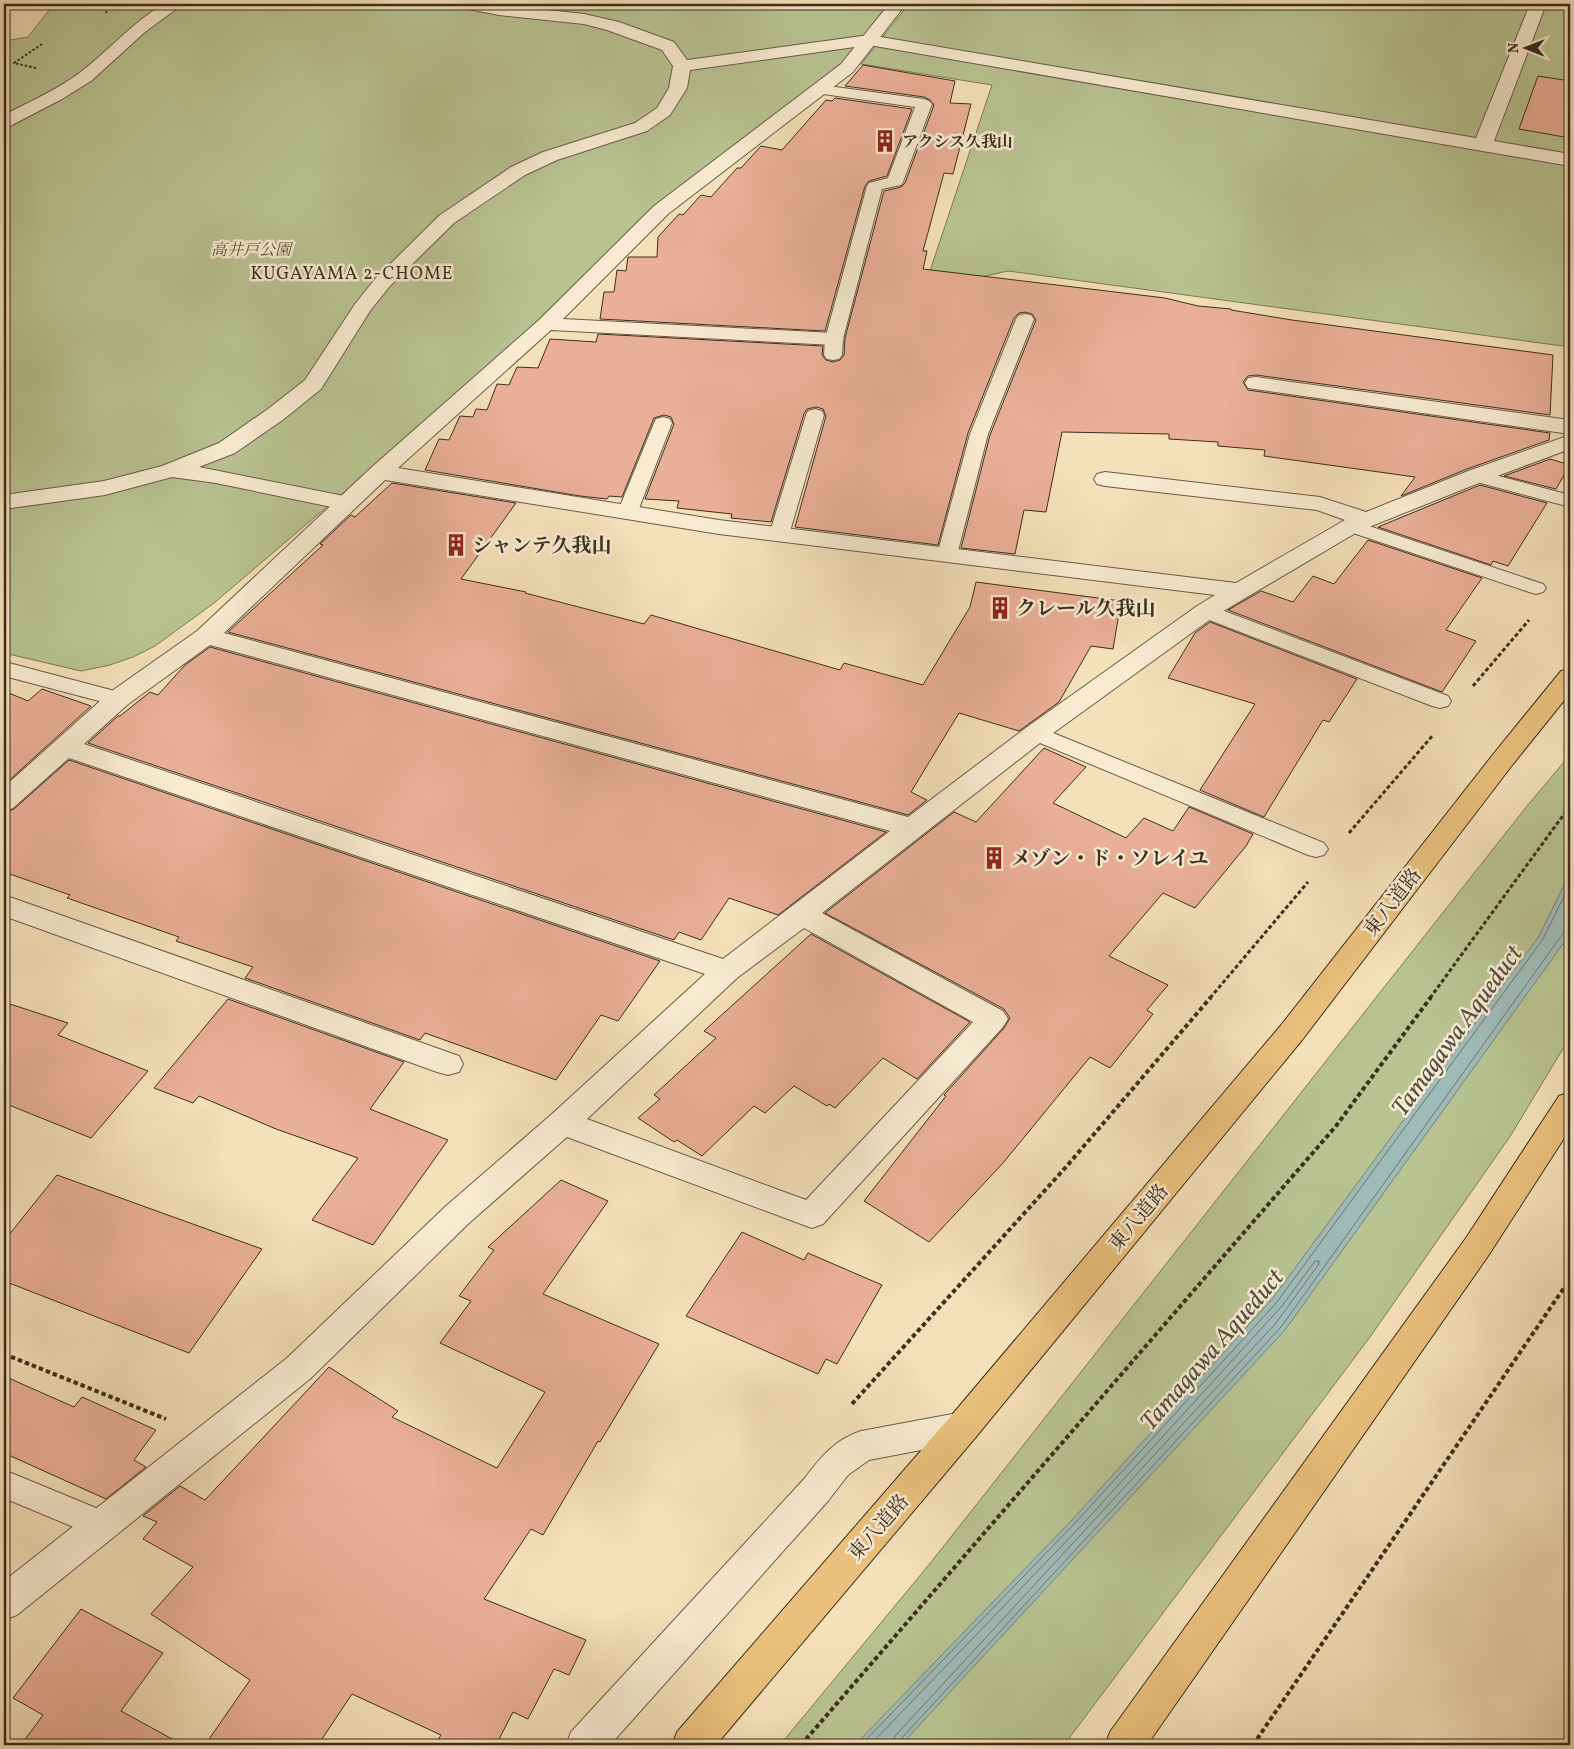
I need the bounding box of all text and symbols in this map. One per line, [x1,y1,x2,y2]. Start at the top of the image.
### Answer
north arrow [1502,22,1552,72]
text: N [1505,43,1524,53]
building icon: アクシス久我山 [872,128,898,154]
place label: アクシス久我山 [902,132,1013,154]
park label: 高井戸公園 [211,240,294,262]
district label: KUGAYAMA 2-CHOME [250,262,454,287]
building icon: シャンテ久我山 [443,532,469,558]
place label: シャンテ久我山 [472,533,612,561]
building icon: クレール久我山 [987,595,1013,621]
place label: クレール久我山 [1016,596,1156,624]
building icon: メゾン・ド・ソレイユ [981,845,1007,871]
place label: メゾン・ド・ソレイユ [1011,846,1209,874]
street label: 東八道路 [1358,863,1429,943]
water label: Tamagawa Aqueduct [1384,938,1533,1124]
street label: 東八道路 [1103,1179,1176,1258]
water label: Tamagawa Aqueduct [1133,1262,1294,1439]
street label: 東八道路 [843,1489,916,1568]

